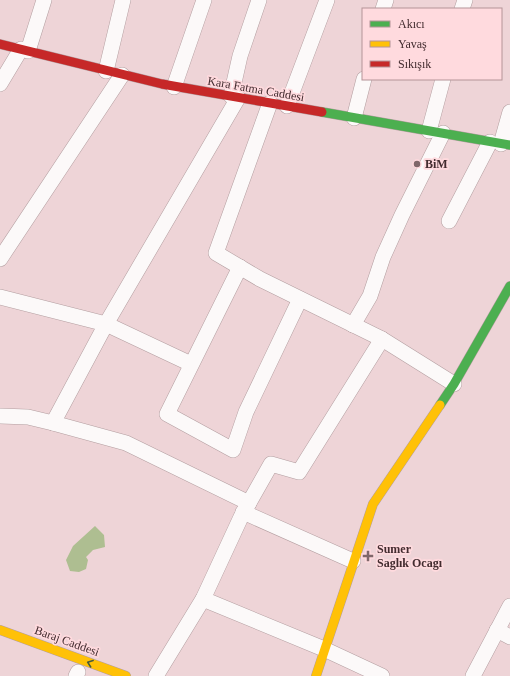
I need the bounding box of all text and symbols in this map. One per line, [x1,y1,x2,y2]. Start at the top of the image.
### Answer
legend [362,8,502,80]
text: Akıcı [398,17,425,31]
text: Yavaş [398,37,427,51]
text: Sıkışık [398,57,431,71]
street label: Kara Fatma Caddesi [207,74,306,105]
place label: BiM [425,157,448,171]
marker: BiM [412,159,422,169]
place label: Sumer Saglık Ocagı [377,542,443,570]
marker: Sumer Saglık Ocagı [362,550,374,562]
street label: Baraj Caddesi [33,623,102,659]
one-way arrow [86,659,93,667]

